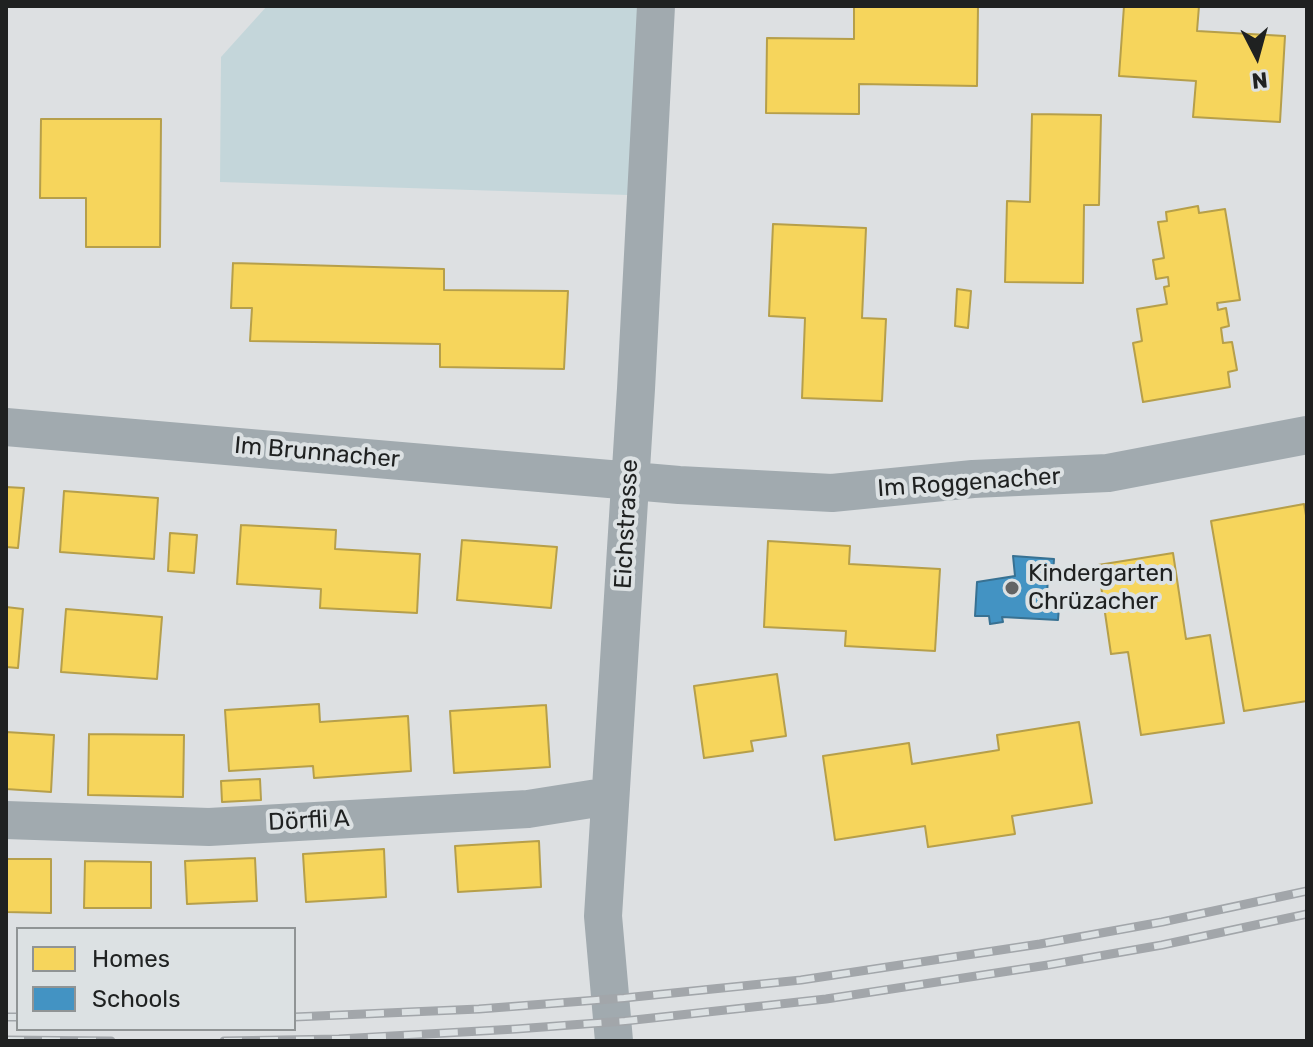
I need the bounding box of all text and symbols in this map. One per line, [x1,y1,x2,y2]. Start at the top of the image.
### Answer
north arrow [1217,16,1297,96]
text: N [1250,66,1269,95]
street label: Im Brunnacher [233,431,401,475]
street label: Eichstrasse [609,458,645,590]
street label: Im Roggenacher [877,462,1061,504]
place label: Kindergarten Chrüzacher [1028,560,1173,616]
marker: Kindergarten Chrüzacher [1003,579,1021,597]
street label: Dörfli A [268,804,350,838]
legend [16,927,296,1031]
text: Homes [92,945,170,973]
text: Schools [92,985,180,1013]

